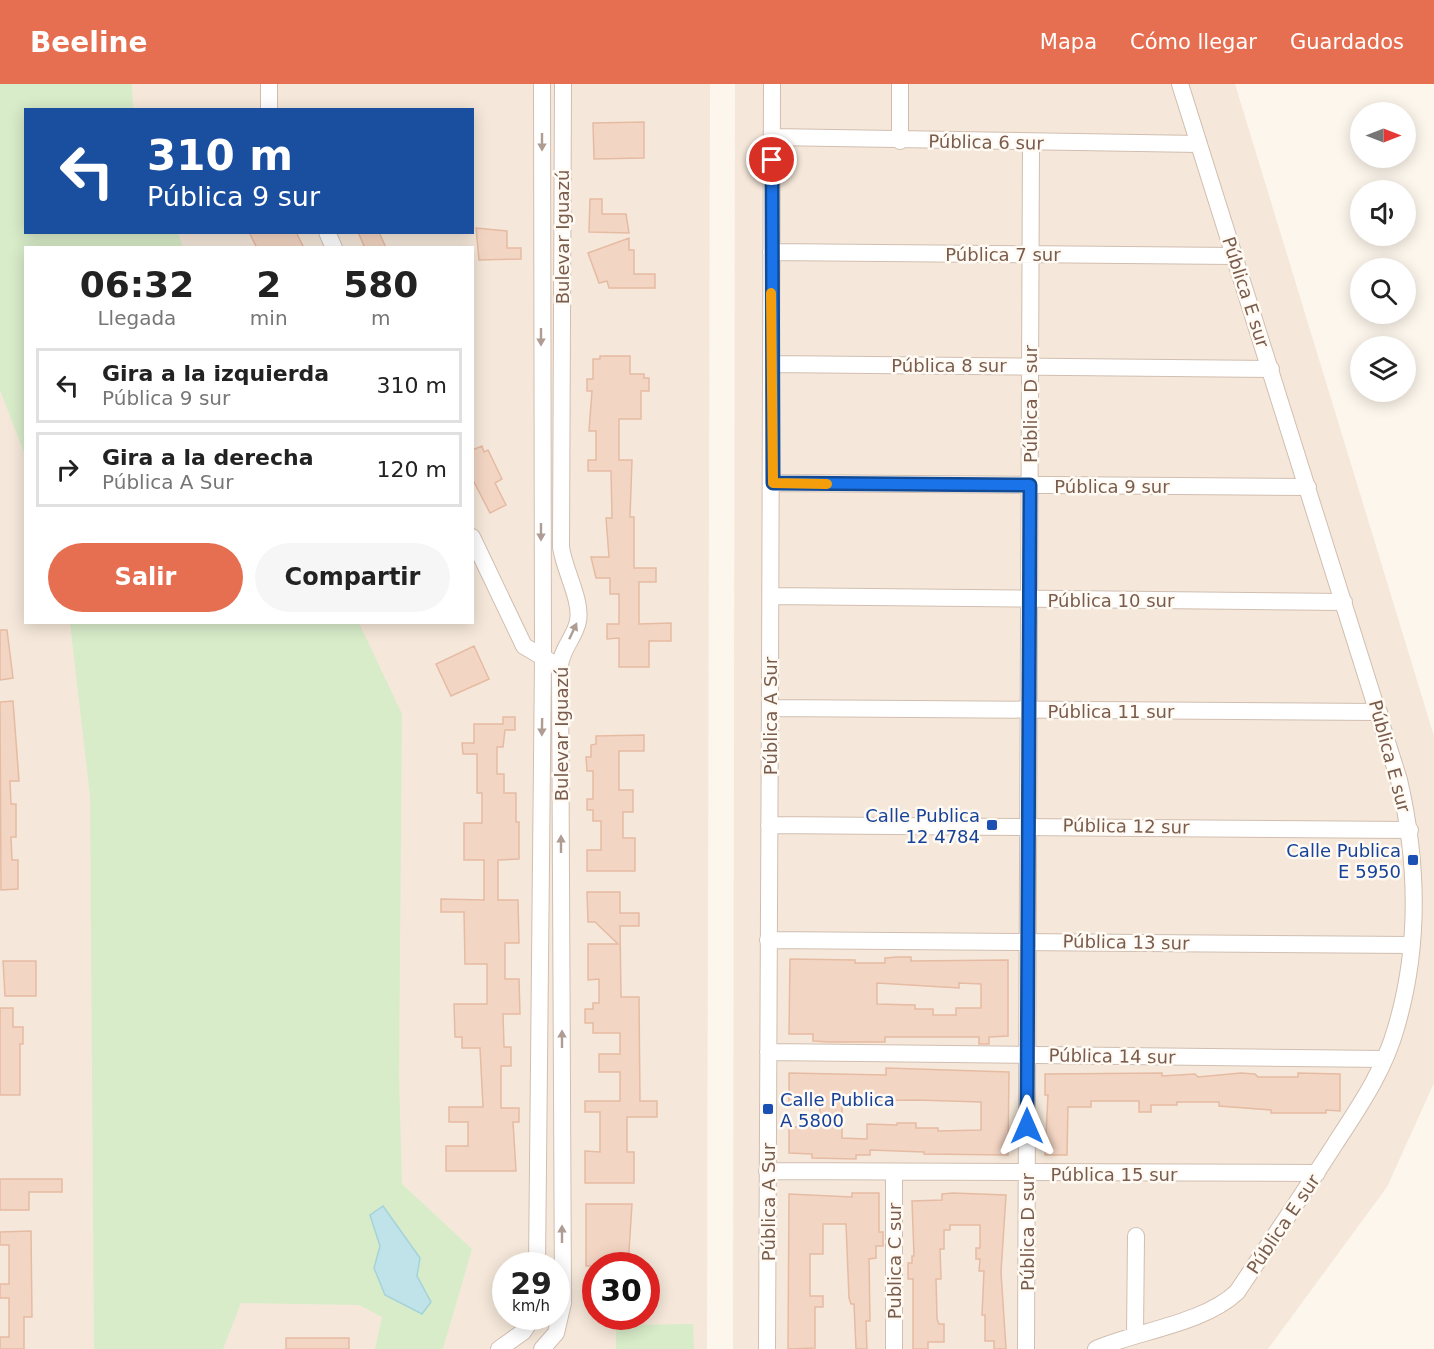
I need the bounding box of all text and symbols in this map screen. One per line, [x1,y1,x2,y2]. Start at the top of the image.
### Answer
text: Beeline [30,26,147,59]
text: Mapa [1040,30,1097,54]
text: Cómo llegar [1130,30,1257,54]
text: Guardados [1290,30,1404,54]
north arrow [1350,102,1416,168]
map controls [1350,102,1416,402]
street label: Pública 6 sur [928,130,1044,154]
text: 310 m [147,131,293,180]
icon: left [48,132,126,210]
one-way arrow [537,133,547,152]
pin [746,134,797,185]
icon: arrive [755,143,788,176]
street label: Bulevar Iguazú [552,170,573,304]
button: sound [1350,180,1416,246]
text: Pública 9 sur [147,181,320,212]
street label: Pública E sur [1218,234,1274,351]
street label: Pública 7 sur [945,244,1061,265]
button: search [1350,258,1416,324]
text: 06:32 [80,264,194,305]
text: 2 [256,264,281,305]
text: 580 [343,264,418,305]
text: Llegada [97,306,176,330]
text: min [250,306,288,330]
text: m [371,306,391,330]
one-way arrow [536,328,546,347]
button: layers [1350,336,1416,402]
street label: Pública D sur [1020,345,1041,463]
street label: Pública 8 sur [891,355,1007,376]
text: Gira a la izquierda [102,361,329,386]
icon: left [51,369,84,402]
text: 310 m [377,373,447,398]
text: Pública 9 sur [102,386,230,410]
text: Gira a la derecha [102,445,314,470]
icon: right [51,453,84,486]
text: 120 m [377,457,447,482]
text: Pública A Sur [102,470,233,494]
street label: Pública 9 sur [1054,476,1170,497]
one-way arrow [536,523,546,542]
button: Salir [48,543,243,612]
button: Compartir [255,543,450,612]
street label: Pública 10 sur [1048,590,1175,611]
one-way arrow [569,622,578,639]
street label: Pública A Sur [760,656,781,775]
street label: Bulevar Iguazú [551,667,572,801]
street label: Pública E sur [1365,698,1415,815]
street label: Pública 11 sur [1048,701,1175,722]
one-way arrow [537,718,547,737]
place label: Calle Publica 12 4784 [865,805,980,847]
street label: Pública 12 sur [1062,814,1190,838]
marker: Calle Publica 12 4784 [985,818,999,832]
one-way arrow [556,834,566,853]
place label: Calle Publica E 5950 [1286,840,1401,882]
marker: Calle Publica E 5950 [1406,853,1420,867]
street label: Pública 13 sur [1062,930,1190,954]
one-way arrow [557,1029,567,1048]
street label: Pública 14 sur [1048,1044,1176,1068]
place label: Calle Publica A 5800 [780,1089,895,1131]
position arrow [995,1094,1059,1158]
marker: Calle Publica A 5800 [761,1102,775,1116]
street label: Pública A Sur [758,1142,779,1261]
street label: Pública 15 sur [1051,1164,1178,1185]
street label: Pública E sur [1242,1170,1324,1278]
street label: Pública D sur [1017,1173,1038,1291]
street label: Publica C sur [884,1202,905,1319]
one-way arrow [557,1224,567,1243]
speed limit sign: 30 [582,1252,660,1330]
text: 29 [510,1266,552,1301]
text: km/h [512,1297,550,1315]

